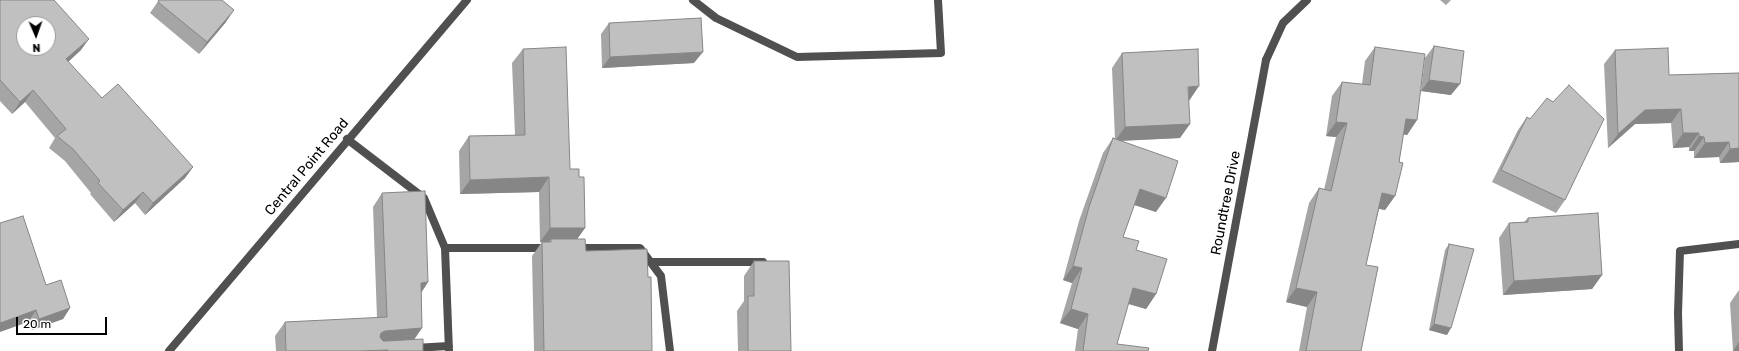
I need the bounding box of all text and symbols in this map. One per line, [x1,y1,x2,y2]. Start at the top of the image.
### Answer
north arrow [16,16,56,56]
text: N [32,41,41,54]
street label: Central Point Road [261,115,353,219]
street label: Roundtree Drive [1208,149,1244,257]
scale bar [18,309,109,335]
text: 20 m [23,317,51,331]

